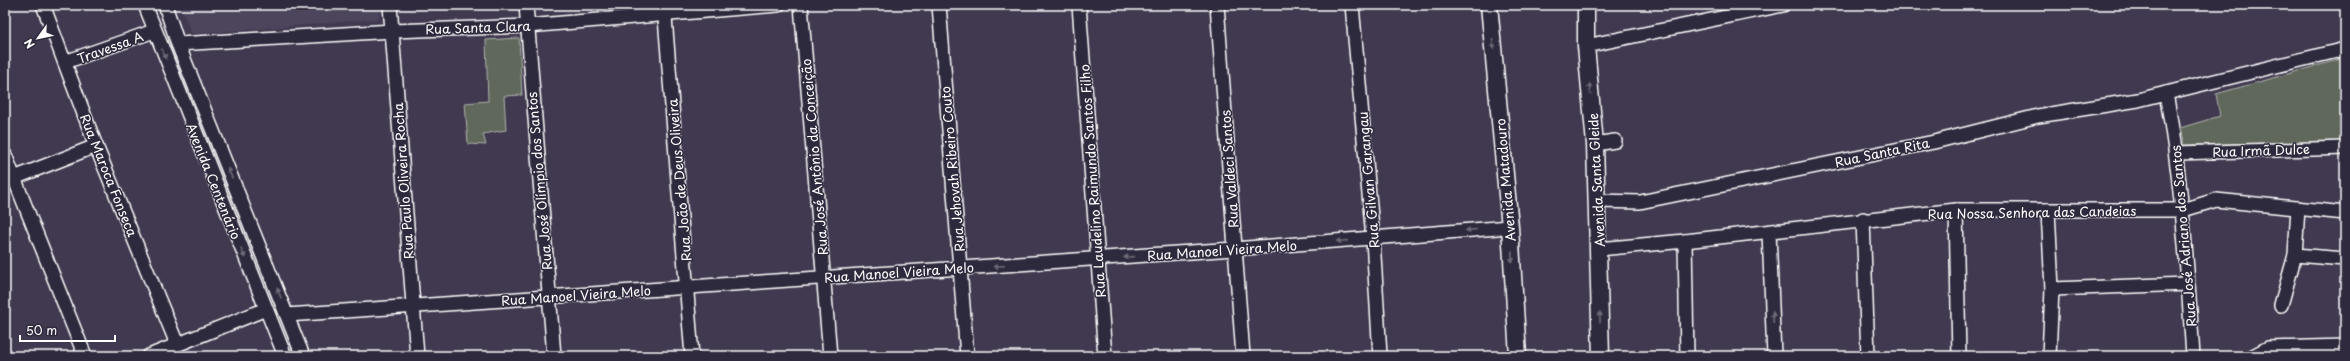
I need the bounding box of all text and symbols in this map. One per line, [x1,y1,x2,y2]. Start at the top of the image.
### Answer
street label: Rua Santa Clara [425,16,532,38]
north arrow [18,18,58,58]
street label: Travessa A [74,26,146,68]
text: N [20,35,39,52]
one-way arrow [1489,38,1496,50]
one-way arrow [161,49,167,61]
street label: Rua José Antônio da Conceição [796,58,832,256]
street label: Rua Laudelino Raimundo Santos Filho [1074,64,1110,298]
one-way arrow [1587,83,1594,95]
street label: Rua Jehovah Ribeiro Couto [935,85,969,253]
street label: Rua José Olímpio dos Santos [522,91,556,271]
street label: Rua João de Deus Oliveira [662,97,696,262]
street label: Rua Paulo Oliveira Rocha [388,101,418,260]
street label: Rua Valdeci Santos [1215,110,1243,228]
street label: Rua Maroca Fonseca [76,111,143,240]
street label: Rua Gilvan Garangau [1353,111,1383,249]
street label: Avenida Santa Gleide [1583,112,1609,247]
street label: Avenida Matadouro [1490,118,1520,242]
street label: Avenida Centenário [182,120,246,242]
street label: Rua Santa Rita [1833,133,1932,171]
street label: Rua Irmã Dulce [2212,139,2310,161]
street label: Rua José Adriano dos Santos [2166,144,2200,328]
one-way arrow [227,167,233,178]
street label: Rua Nossa Senhora das Candeias [1928,201,2137,223]
one-way arrow [1465,227,1477,234]
street label: Rua Manoel Vieira Melo [1147,235,1297,265]
one-way arrow [1336,238,1348,244]
one-way arrow [241,248,247,260]
one-way arrow [1509,251,1515,264]
one-way arrow [1122,253,1135,260]
street label: Rua Manoel Vieira Melo [824,257,974,287]
one-way arrow [993,262,1005,269]
street label: Rua Manoel Vieira Melo [501,280,651,310]
one-way arrow [275,287,281,299]
one-way arrow [1597,310,1603,323]
one-way arrow [1769,311,1776,323]
scale bar [20,317,115,343]
text: 50 m [26,321,57,339]

